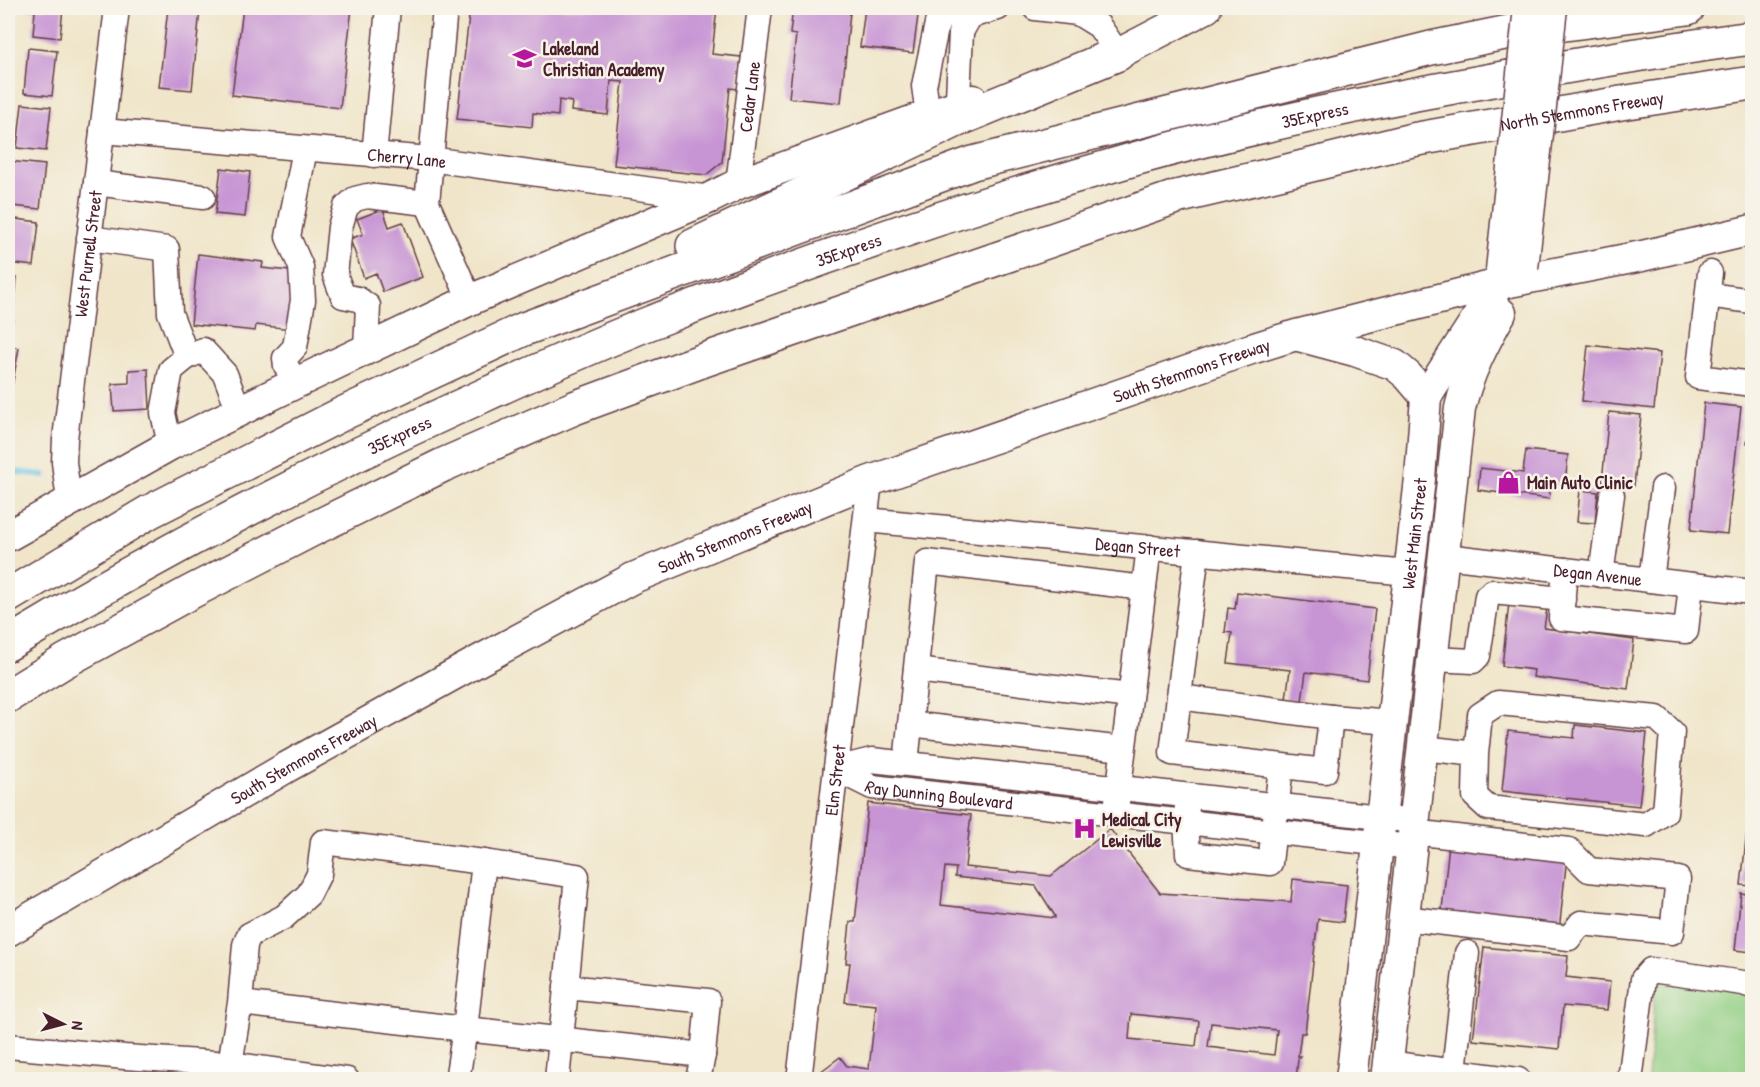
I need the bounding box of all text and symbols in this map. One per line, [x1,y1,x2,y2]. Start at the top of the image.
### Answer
place label: Lakeland Christian Academy [543,36,665,83]
school or university icon: Lakeland Christian Academy [512,45,538,71]
street label: Cedar Lane [732,60,766,134]
street label: North Stemmons Freeway [1498,84,1666,137]
street label: 35Express [1279,95,1350,134]
street label: Cherry Lane [366,141,448,174]
street label: West Purnell Street [67,188,108,318]
street label: 35Express [812,227,884,272]
street label: South Stemmons Freeway [1110,331,1273,408]
street label: 35Express [363,409,435,460]
shop icon: Main Auto Clinic [1496,469,1522,495]
place label: Main Auto Clinic [1527,470,1633,495]
street label: West Main Street [1395,476,1433,590]
street label: South Stemmons Freeway [654,493,816,579]
street label: Degan Street [1094,530,1182,563]
street label: Degan Avenue [1552,556,1643,592]
street label: South Stemmons Freeway [226,707,381,810]
street label: Elm Street [818,743,851,817]
street label: Ray Dunning Boulevard [861,773,1014,815]
place label: Medical City Lewisville [1102,807,1182,853]
hospital icon: Medical City Lewisville [1071,816,1097,842]
north arrow [33,994,93,1054]
text: N [66,1020,89,1031]

